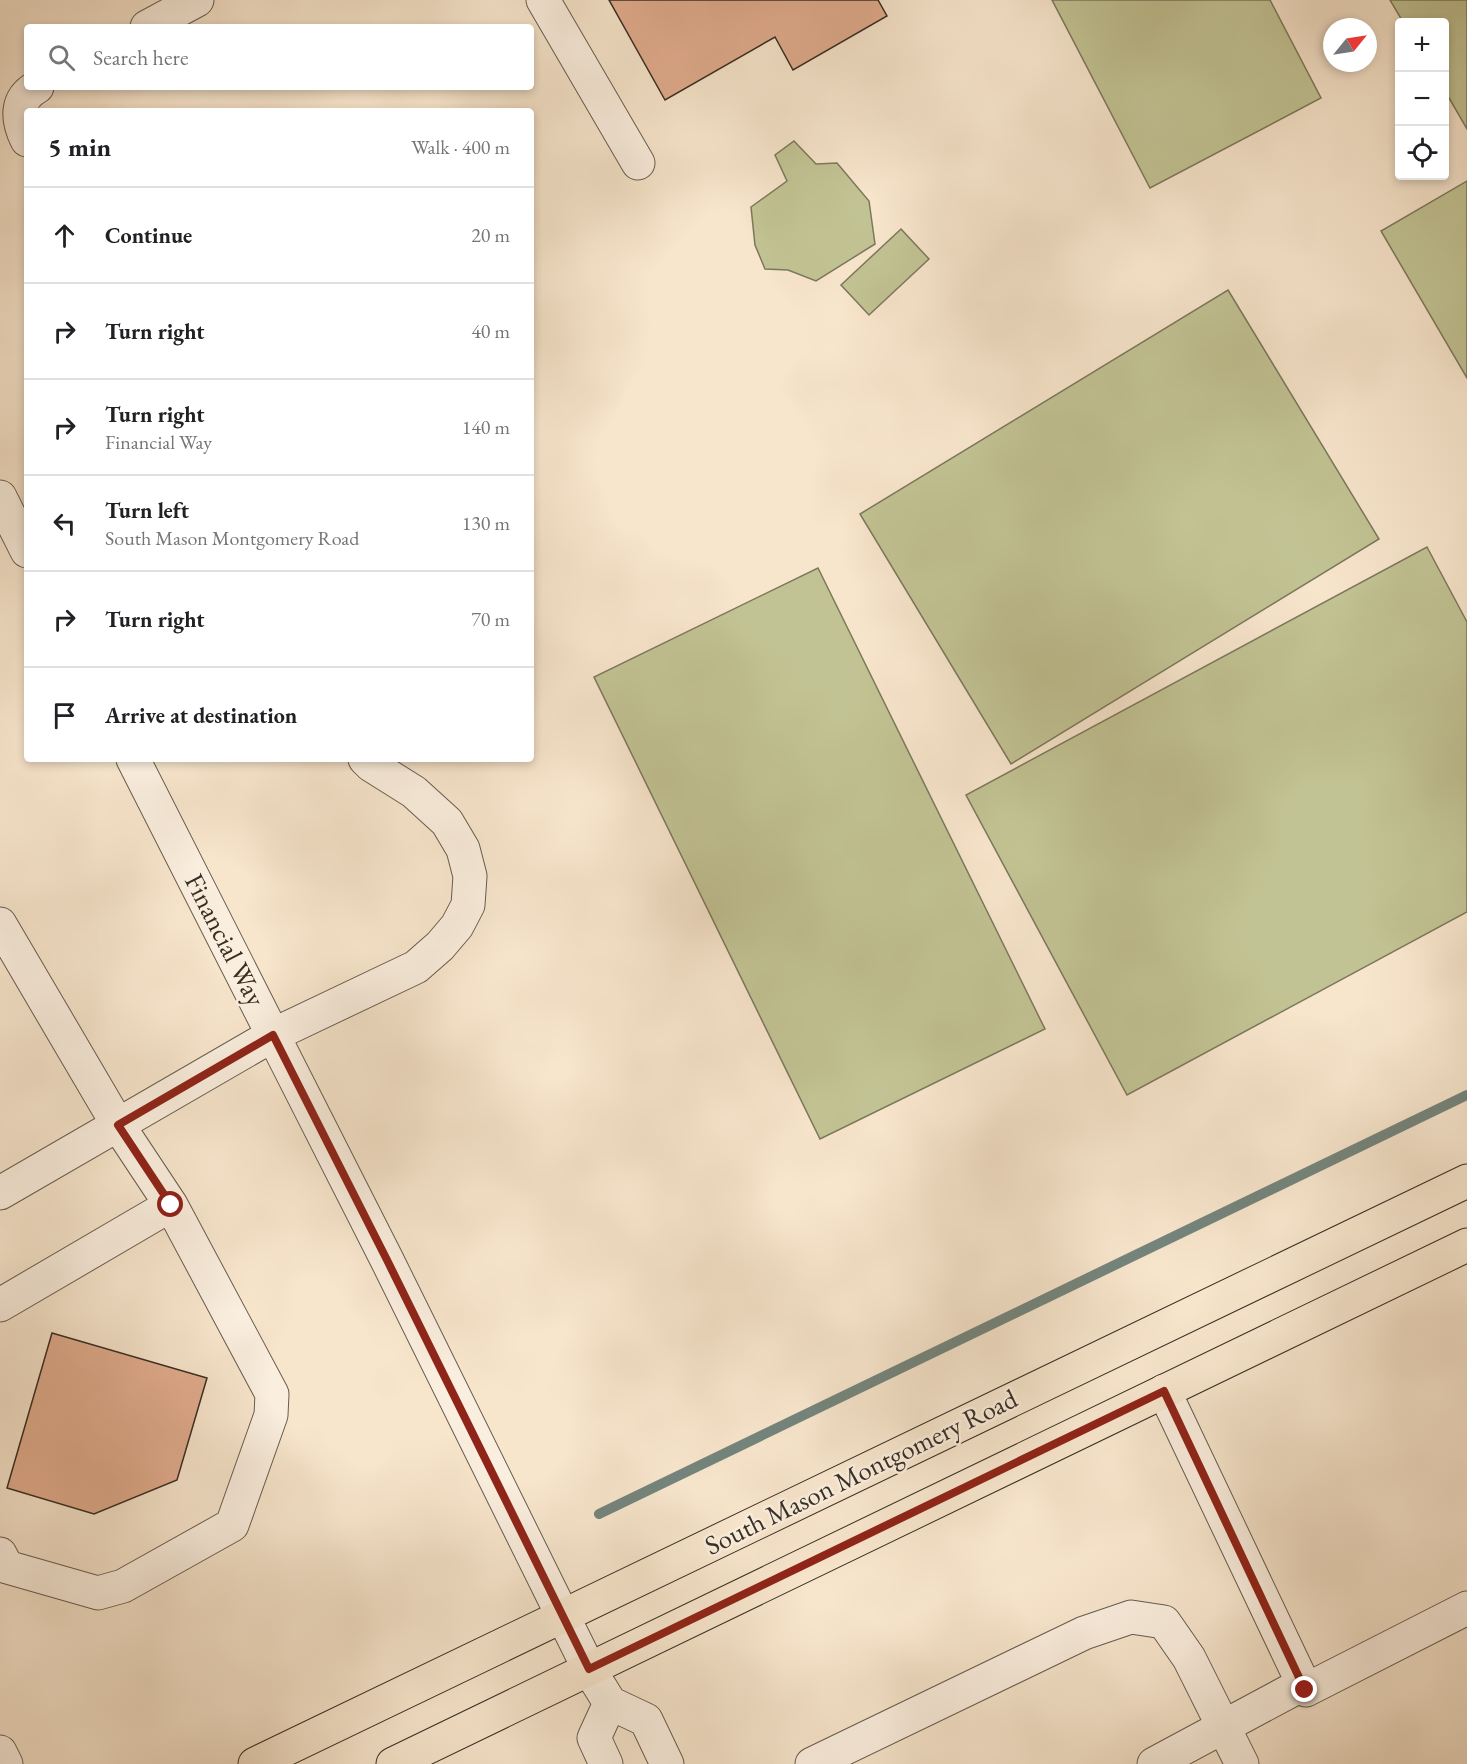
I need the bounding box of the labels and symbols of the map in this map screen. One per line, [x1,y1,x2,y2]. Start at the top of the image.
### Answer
north arrow [1323,18,1377,72]
street label: Financial Way [177,868,274,1012]
route start [157,1191,183,1217]
street label: South Mason Montgomery Road [699,1380,1023,1563]
route end [1291,1676,1317,1702]

